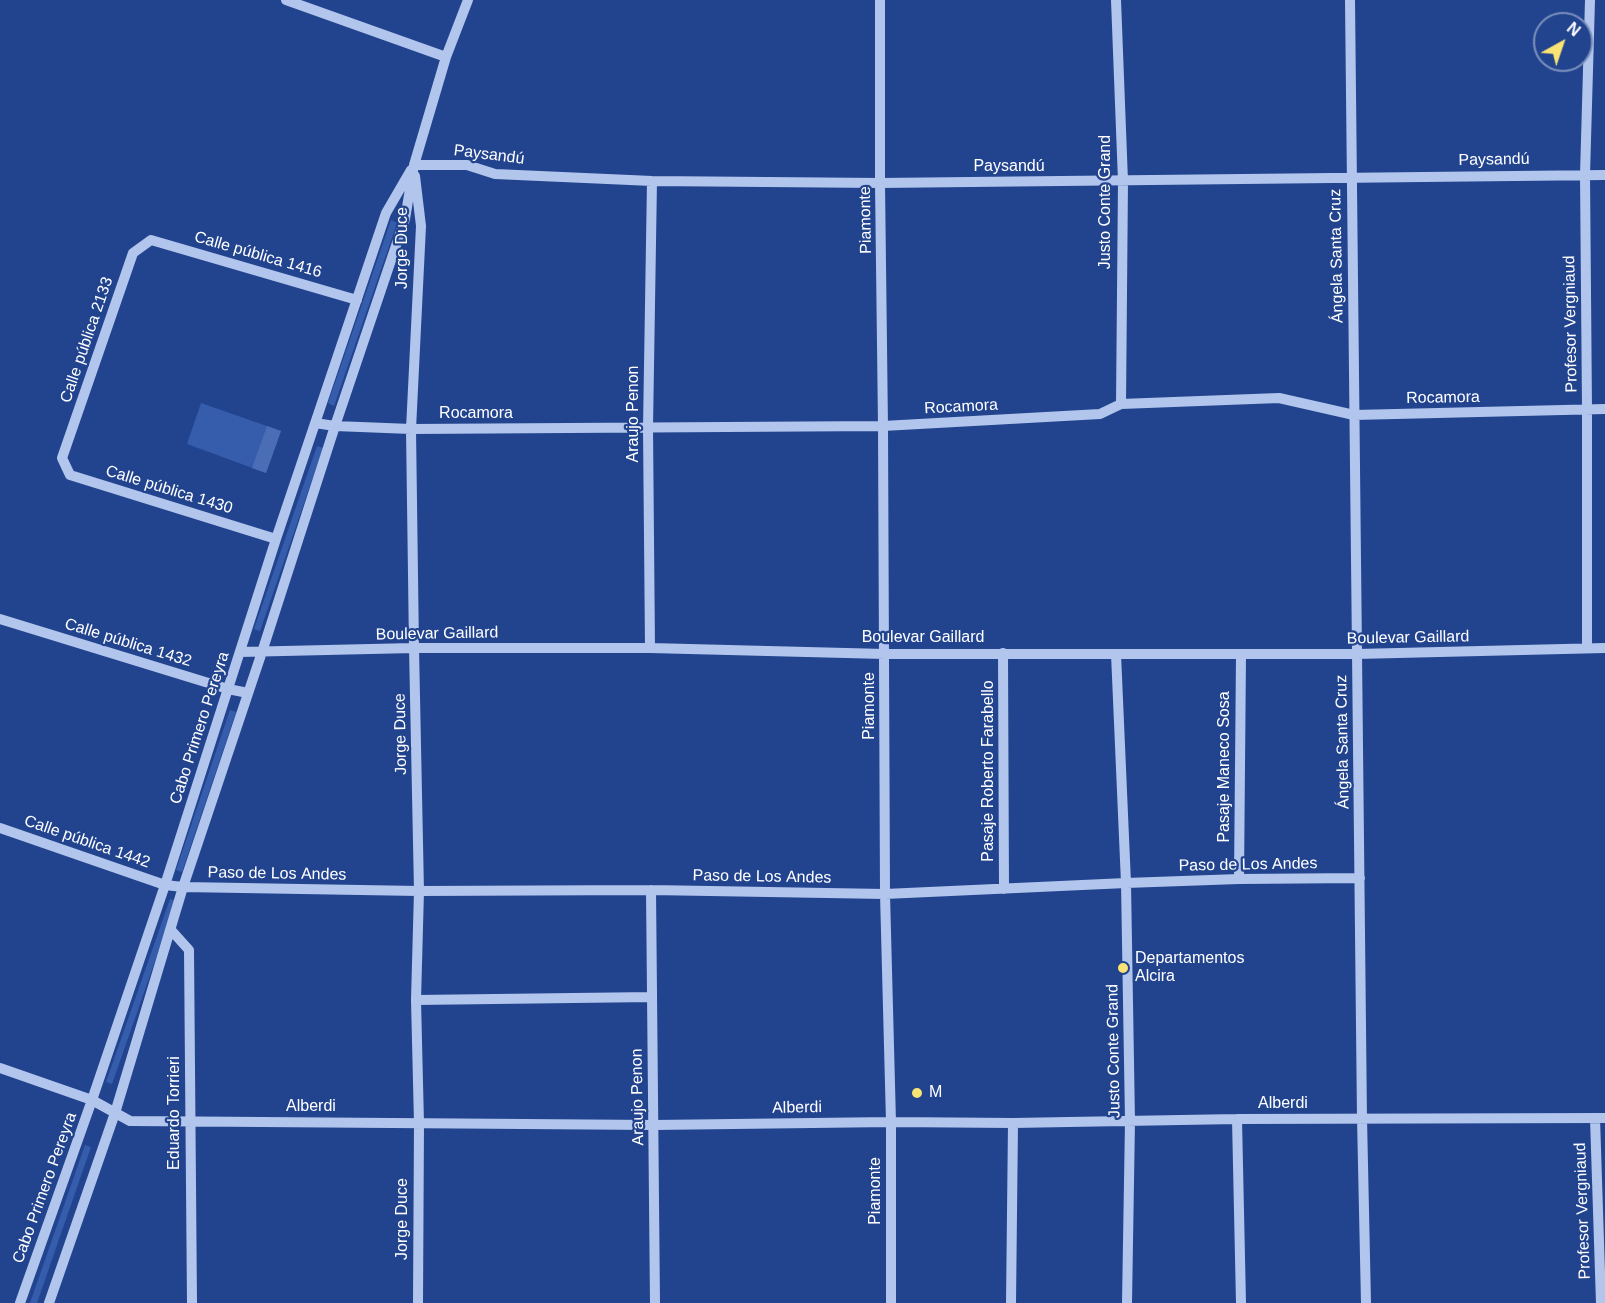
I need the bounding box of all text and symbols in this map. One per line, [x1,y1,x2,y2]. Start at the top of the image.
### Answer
north arrow [1533,12,1593,72]
text: N [1564,19,1583,40]
street label: Justo Conte Grand [1096,135,1116,269]
street label: Paysandú [453,141,525,169]
street label: Paysandú [1458,150,1530,170]
street label: Paysandú [973,157,1045,177]
street label: Piamonte [856,186,876,254]
street label: Ángela Santa Cruz [1326,189,1348,323]
street label: Jorge Duce [393,207,413,289]
street label: Calle pública 1416 [192,228,324,282]
street label: Profesor Vergniaud [1560,255,1582,393]
street label: Calle pública 2133 [56,275,118,405]
street label: Araujo Penon [624,366,644,462]
street label: Rocamora [1406,388,1480,408]
street label: Rocamora [924,395,998,419]
street label: Rocamora [439,404,513,424]
street label: Calle pública 1430 [103,462,235,518]
street label: Calle pública 1432 [62,615,194,671]
street label: Boulevar Gaillard [375,623,499,645]
street label: Boulevar Gaillard [1346,627,1470,649]
street label: Boulevar Gaillard [862,628,984,648]
street label: Cabo Primero Pereyra [166,649,234,807]
street label: Piamonte [860,672,880,740]
street label: Ángela Santa Cruz [1332,675,1354,809]
street label: Pasaje Roberto Farabello [979,680,999,862]
street label: Pasaje Maneco Sosa [1215,691,1235,843]
street label: Jorge Duce [391,693,411,775]
street label: Calle pública 1442 [22,811,152,873]
street label: Paso de Los Andes [1178,854,1318,876]
street label: Paso de Los Andes [207,863,347,885]
street label: Paso de Los Andes [692,866,832,888]
place label: Departamentos Alcira [1135,949,1244,987]
marker: Departamentos Alcira [1116,961,1130,975]
street label: Justo Conte Grand [1103,984,1125,1118]
street label: Araujo Penon [628,1048,648,1146]
street label: Eduardo Torrieri [165,1056,185,1170]
place label: M [929,1083,942,1103]
marker: M [910,1086,924,1100]
street label: Alberdi [1258,1094,1308,1114]
street label: Alberdi [286,1097,336,1117]
street label: Alberdi [772,1098,822,1118]
street label: Cabo Primero Pereyra [9,1110,81,1266]
street label: Profesor Vergniaud [1571,1142,1595,1280]
street label: Piamonte [866,1157,886,1225]
street label: Jorge Duce [393,1178,413,1260]

